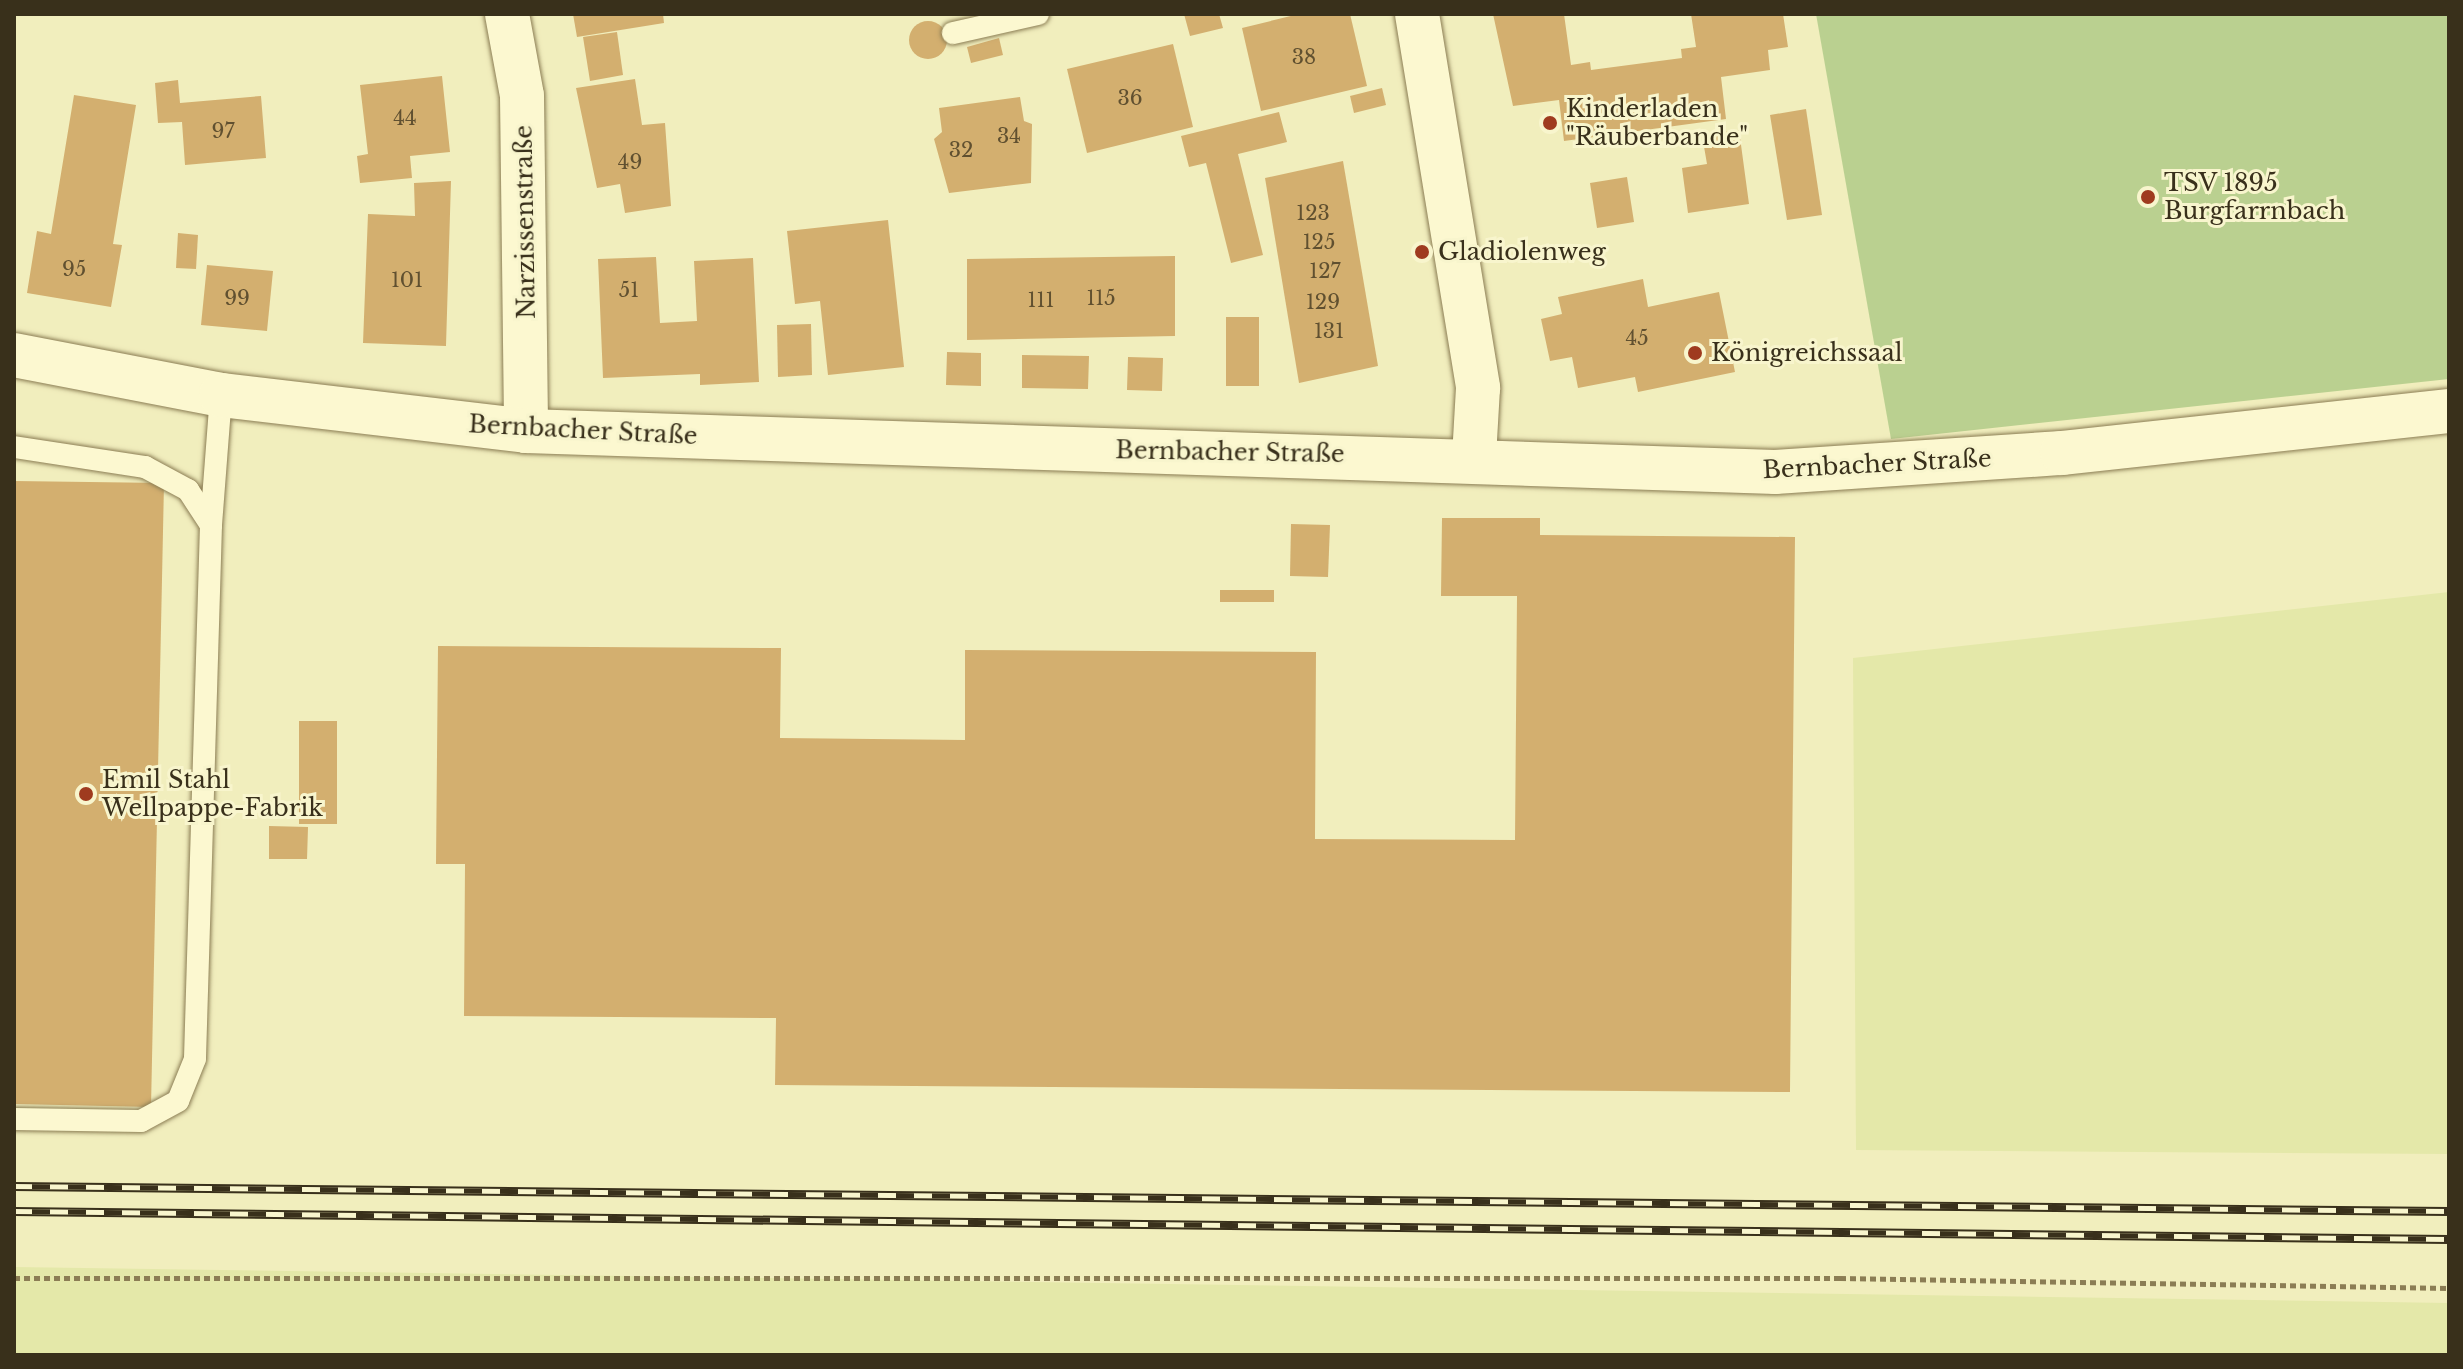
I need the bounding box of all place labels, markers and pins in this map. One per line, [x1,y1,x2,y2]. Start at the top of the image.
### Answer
place label: Kinderladen "Räuberbande" [1566,95,1748,151]
marker: Kinderladen "Räuberbande" [1541,114,1559,132]
place label: TSV 1895 Burgfarrnbach [2164,169,2345,225]
marker: TSV 1895 Burgfarrnbach [2139,188,2157,206]
place label: Gladiolenweg [1438,238,1606,266]
marker: Gladiolenweg [1413,243,1431,261]
place label: Königreichssaal [1711,339,1902,367]
marker: Königreichssaal [1686,344,1704,362]
place label: Emil Stahl Wellpappe-Fabrik [102,766,323,822]
marker: Emil Stahl Wellpappe-Fabrik [77,785,95,803]

